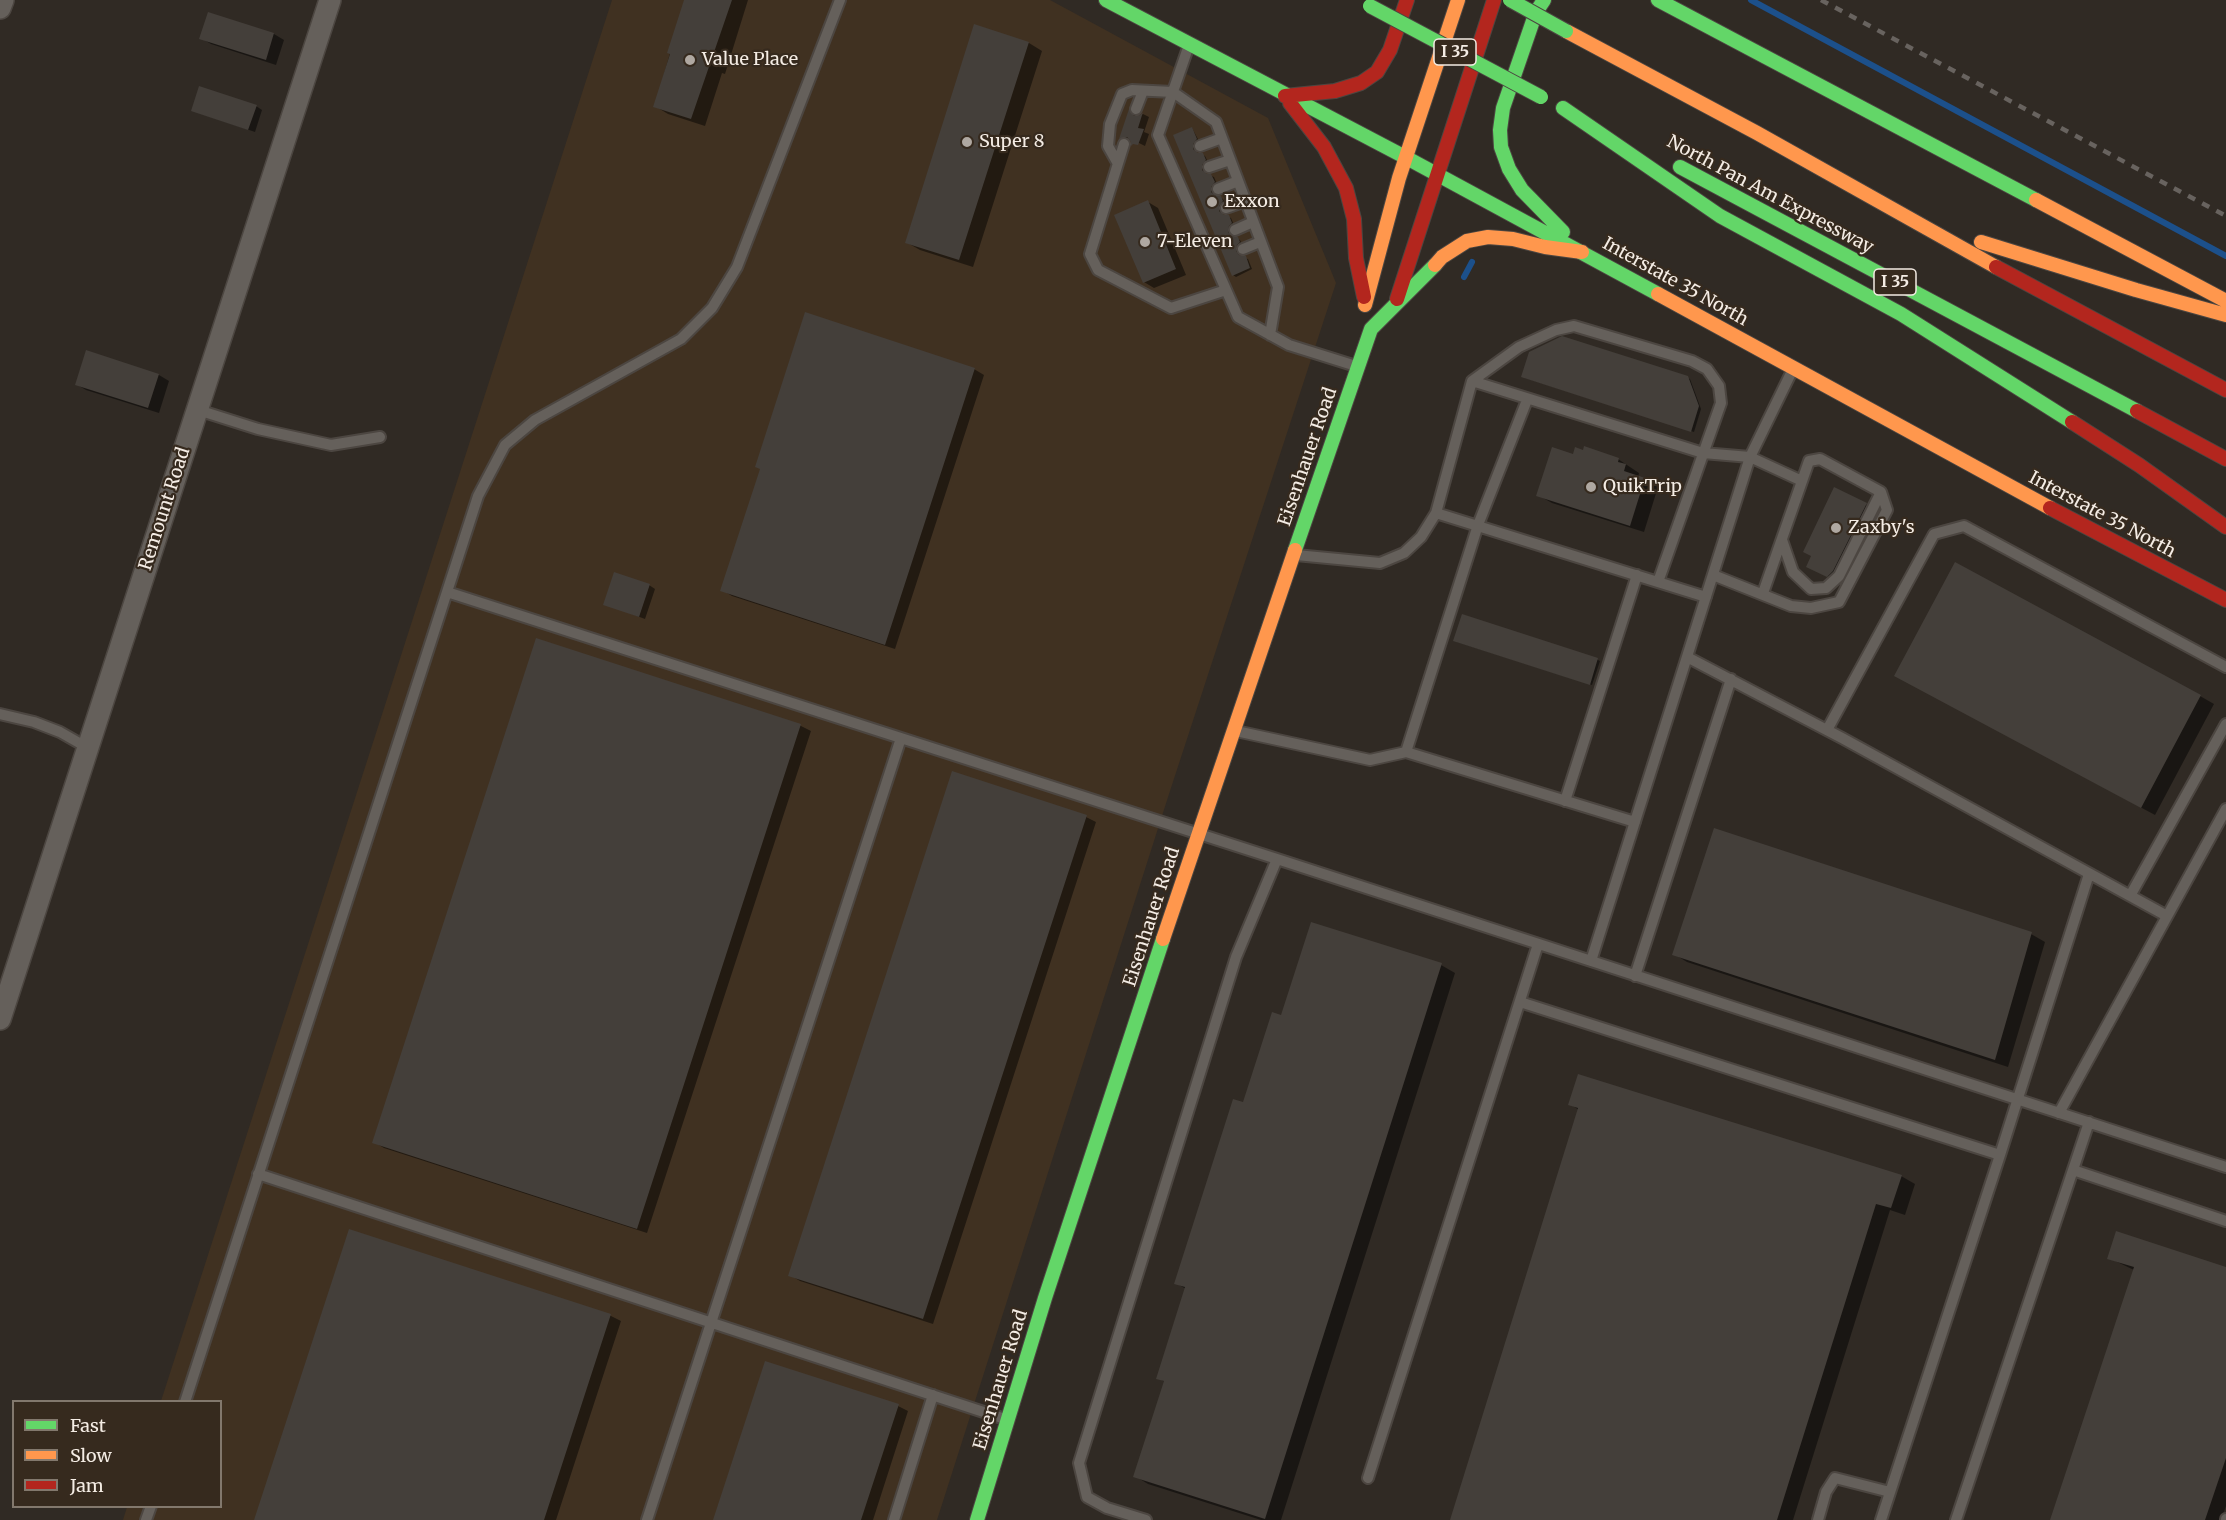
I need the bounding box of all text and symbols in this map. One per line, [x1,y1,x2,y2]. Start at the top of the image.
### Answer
road number: I 35 [1434,39,1476,65]
place label: Value Place [702,49,798,71]
marker: Value Place [683,53,697,67]
place label: Super 8 [979,131,1045,153]
street label: North Pan Am Expressway [1663,131,1877,259]
marker: Super 8 [960,135,974,149]
place label: Exxon [1224,191,1280,213]
marker: Exxon [1205,195,1219,209]
place label: 7-Eleven [1157,231,1233,253]
street label: Interstate 35 North [1598,233,1752,331]
marker: 7-Eleven [1138,235,1152,249]
road number: I 35 [1874,269,1916,295]
street label: Eisenhauer Road [1274,385,1342,529]
street label: Remount Road [135,445,195,573]
street label: Interstate 35 North [2025,467,2179,563]
place label: QuikTrip [1603,476,1682,498]
marker: QuikTrip [1584,480,1598,494]
place label: Zaxby's [1848,517,1915,539]
marker: Zaxby's [1829,521,1843,535]
street label: Eisenhauer Road [1119,845,1185,989]
street label: Eisenhauer Road [969,1307,1033,1453]
legend [12,1400,222,1508]
text: Fast [70,1414,106,1437]
text: Slow [70,1444,112,1467]
text: Jam [70,1474,104,1497]

